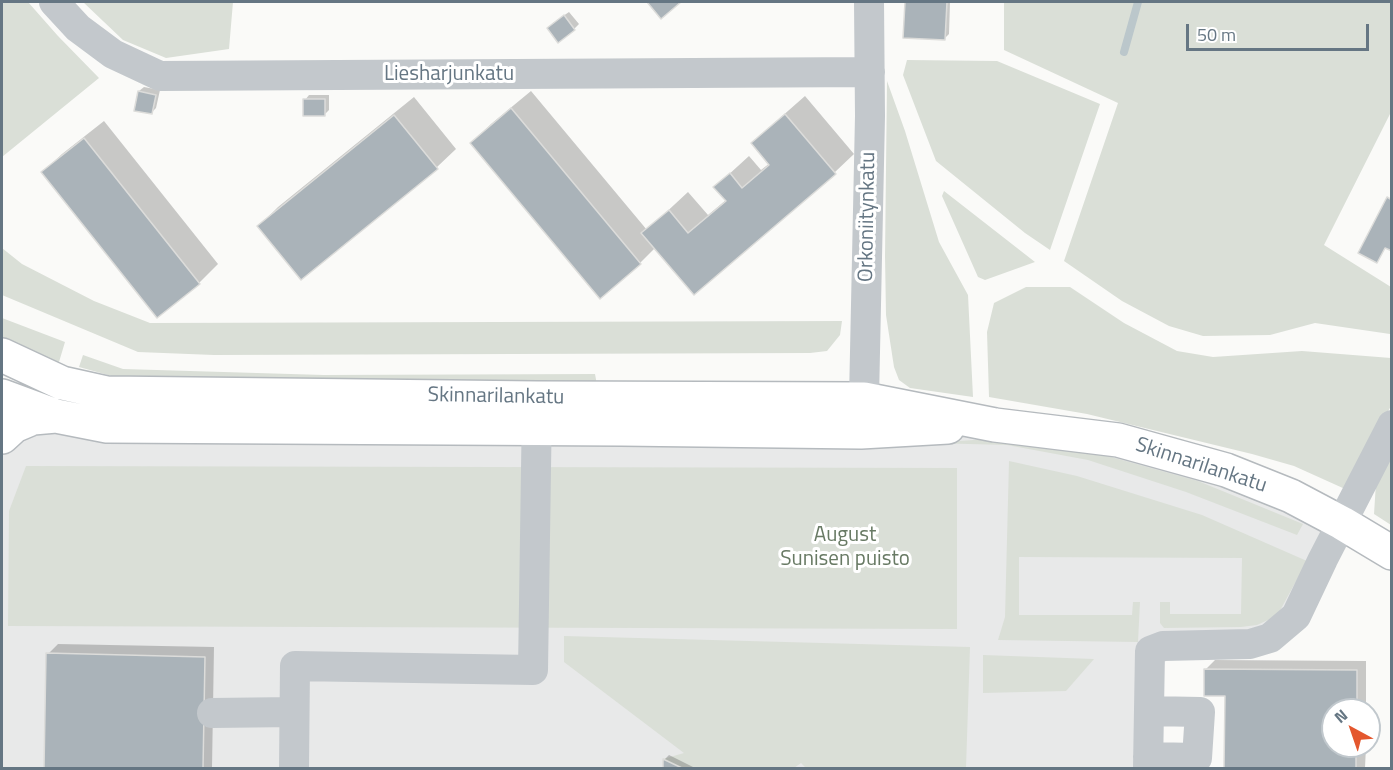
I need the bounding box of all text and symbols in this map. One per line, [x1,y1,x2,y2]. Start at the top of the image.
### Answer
scale bar [1189,12,1372,50]
text: 50 m [1197,21,1236,48]
street label: Liesharjunkatu [384,62,514,88]
street label: Orkoniitynkatu [854,152,882,282]
street label: Skinnarilankatu [427,383,565,411]
street label: Skinnarilankatu [1132,433,1270,499]
park label: August Sunisen puisto [780,523,910,573]
north arrow [1321,698,1381,758]
text: N [1329,703,1353,729]

